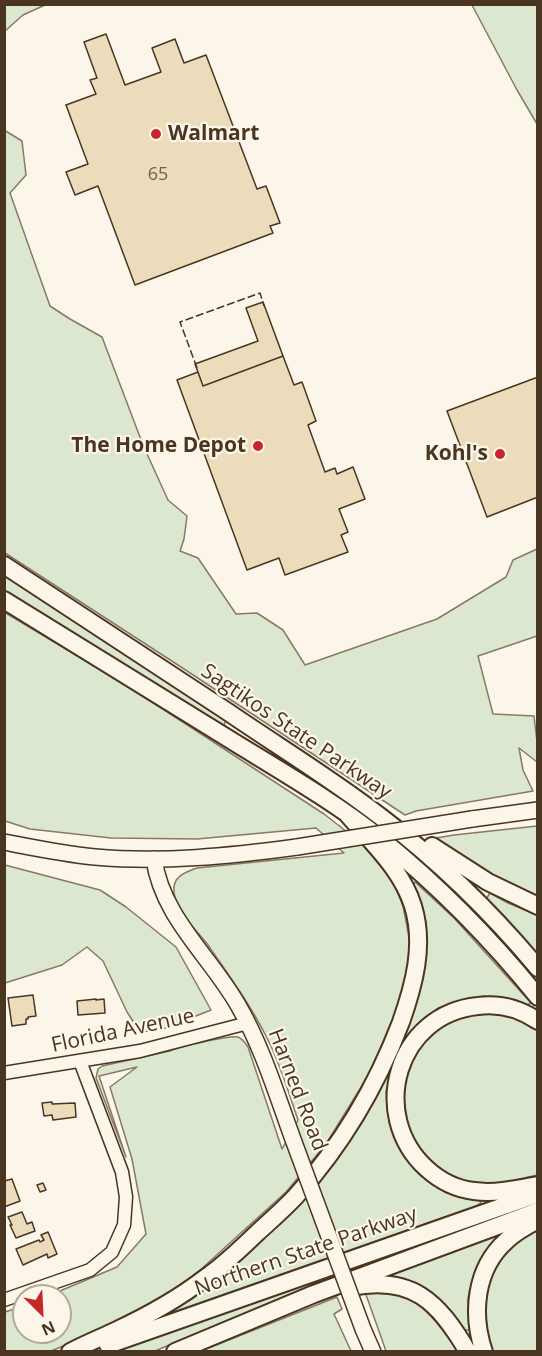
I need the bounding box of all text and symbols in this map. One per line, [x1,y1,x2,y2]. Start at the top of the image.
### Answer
place label: Walmart [168,121,259,147]
marker: Walmart [149,127,163,141]
house number: 65 [148,164,168,186]
place label: The Home Depot [71,433,246,459]
marker: The Home Depot [251,439,265,453]
place label: Kohl's [425,441,488,467]
marker: Kohl's [493,447,507,461]
street label: Sagtikos State Parkway [196,659,396,805]
street label: Florida Avenue [49,1004,197,1058]
street label: Harned Road [262,1025,332,1155]
street label: Northern State Parkway [191,1202,421,1302]
north arrow [12,1284,72,1344]
text: N [38,1316,59,1341]

